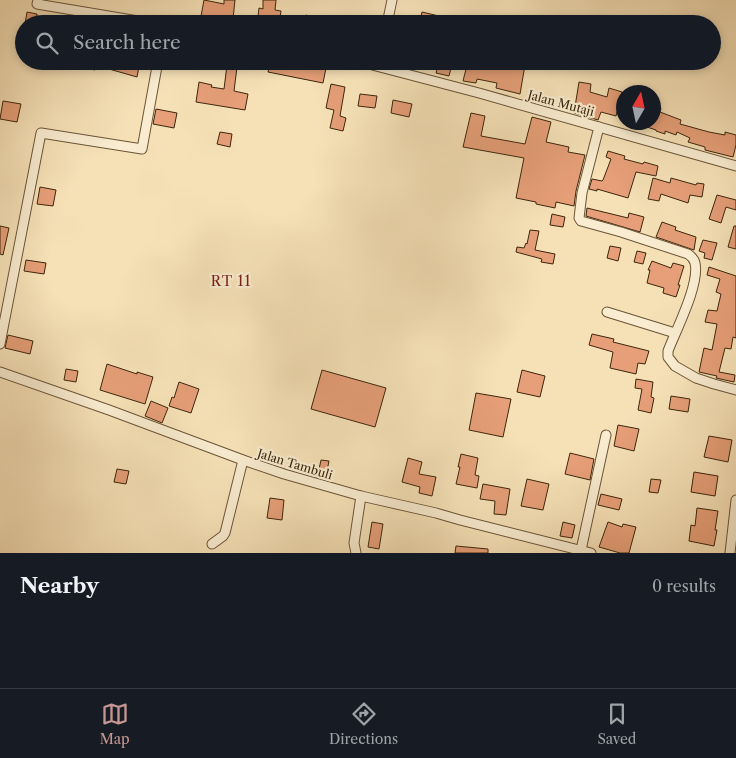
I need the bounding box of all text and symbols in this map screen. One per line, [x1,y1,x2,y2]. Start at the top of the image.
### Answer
search box [15,15,721,70]
icon: search [33,29,61,57]
text: Search here [73,31,181,54]
north arrow [616,85,661,130]
street label: Jalan Mutaji [524,86,596,119]
district label: RT 11 [211,272,251,290]
street label: Jalan Tambuli [254,445,335,483]
text: Nearby [20,573,99,598]
text: 0 results [652,576,716,596]
tab: Map [100,700,130,748]
tab: Directions [329,700,398,748]
tab: Saved [597,700,636,748]

